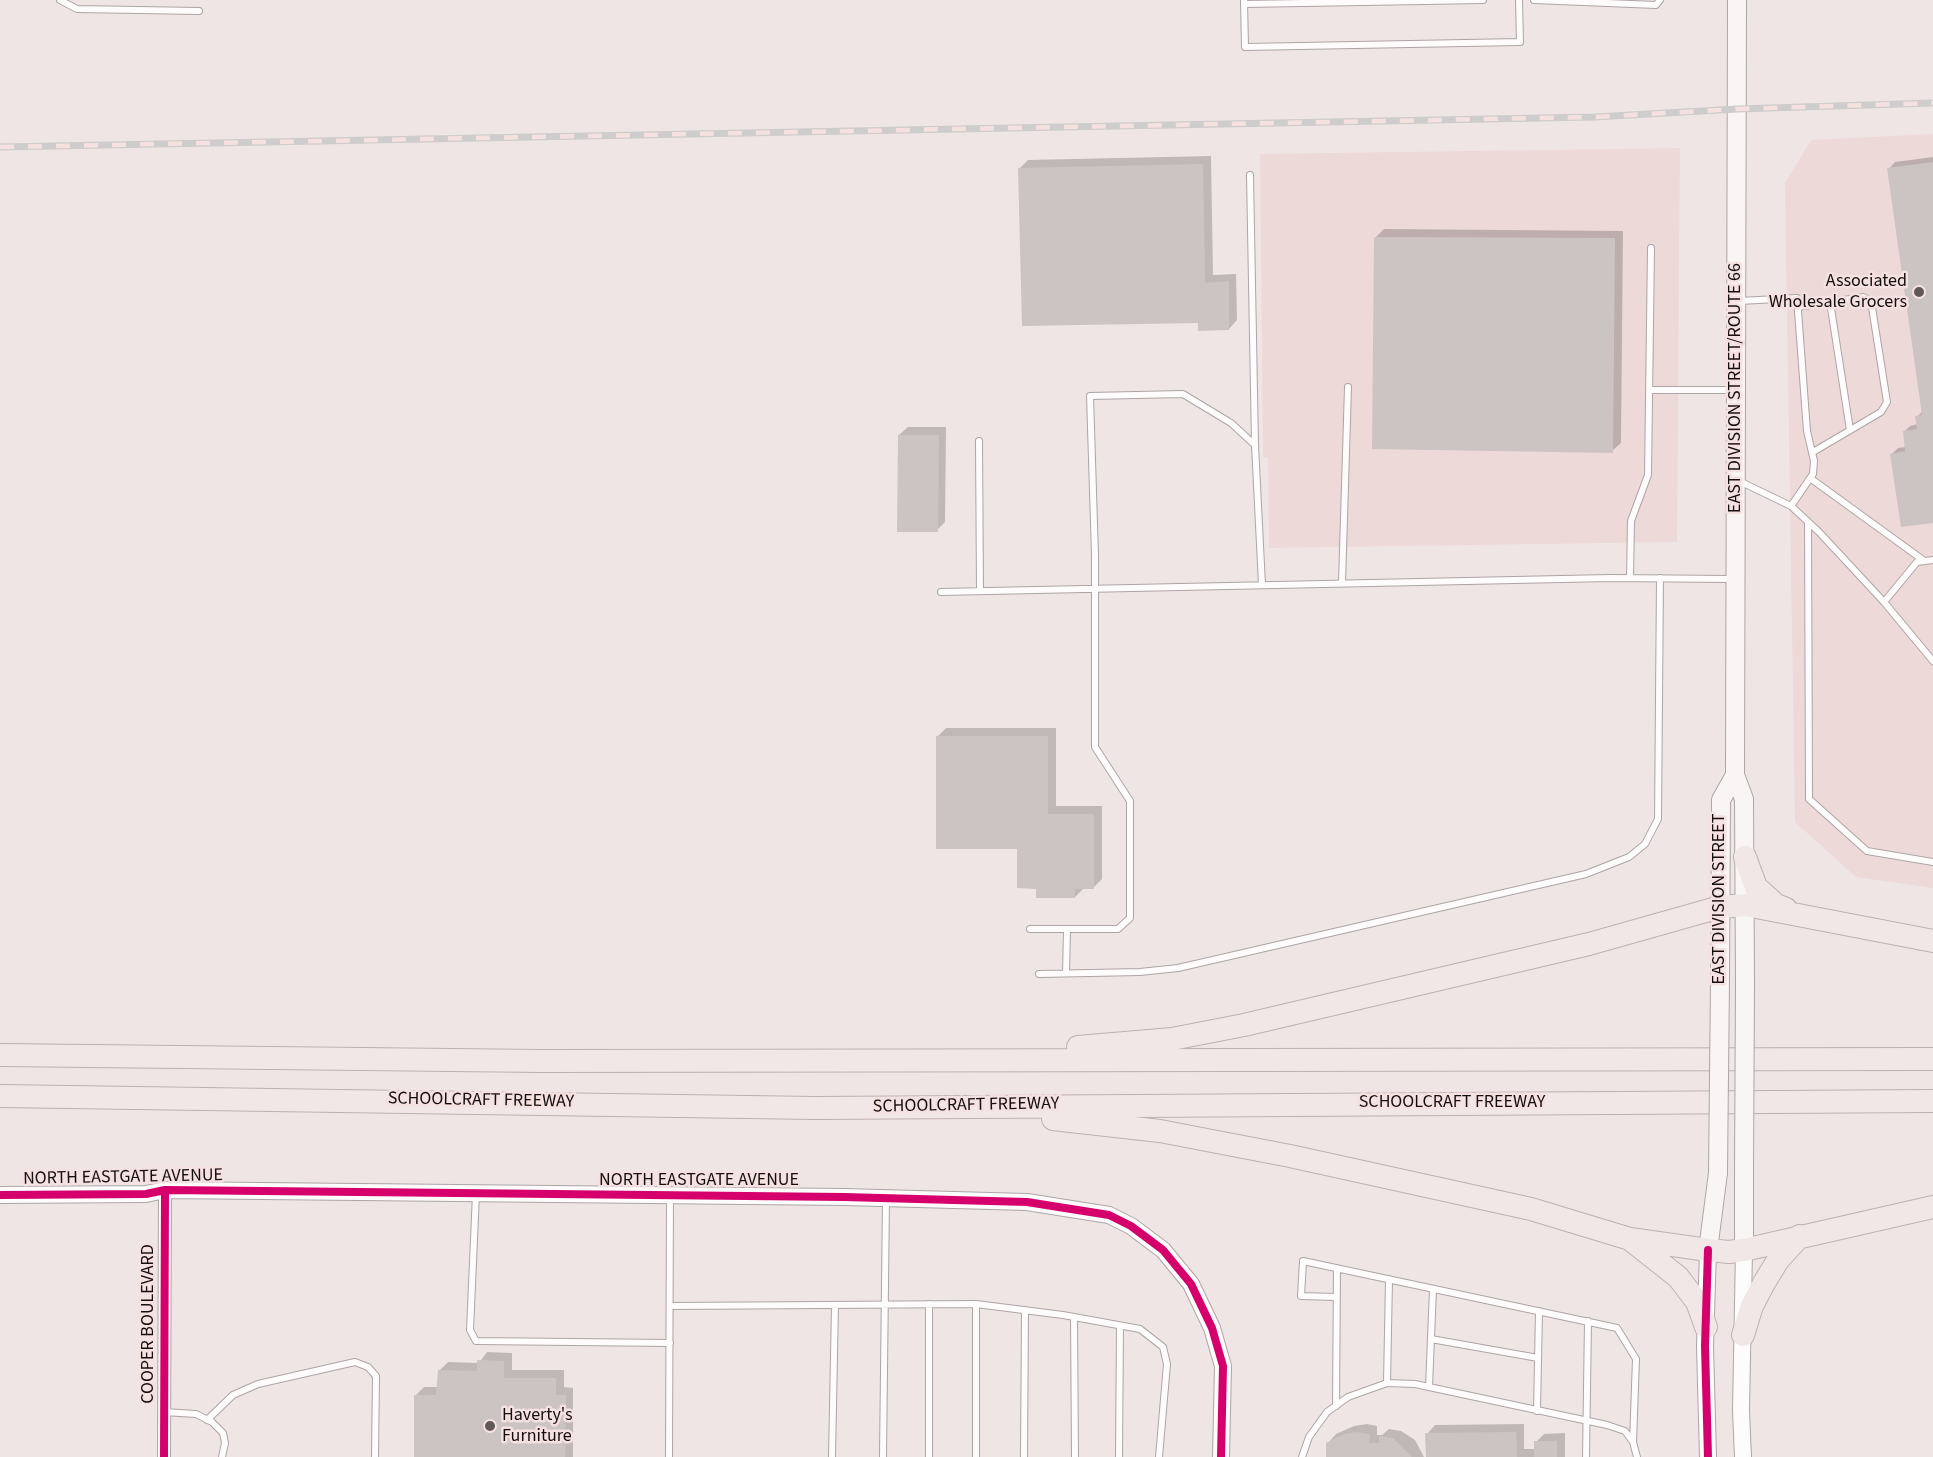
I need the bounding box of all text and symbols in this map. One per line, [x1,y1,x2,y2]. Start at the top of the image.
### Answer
street label: EAST DIVISION STREET/ROUTE 66 [1725,263,1747,513]
place label: Associated Wholesale Grocers [1769,271,1907,314]
marker: Associated Wholesale Grocers [1912,285,1926,299]
street label: EAST DIVISION STREET [1709,814,1731,984]
street label: SCHOOLCRAFT FREEWAY [388,1089,574,1113]
street label: SCHOOLCRAFT FREEWAY [1359,1092,1545,1114]
street label: SCHOOLCRAFT FREEWAY [873,1094,1059,1118]
street label: NORTH EASTGATE AVENUE [23,1165,223,1191]
street label: NORTH EASTGATE AVENUE [599,1170,799,1192]
street label: COOPER BOULEVARD [138,1244,160,1404]
place label: Haverty's Furniture [502,1405,572,1448]
marker: Haverty's Furniture [483,1419,497,1433]

